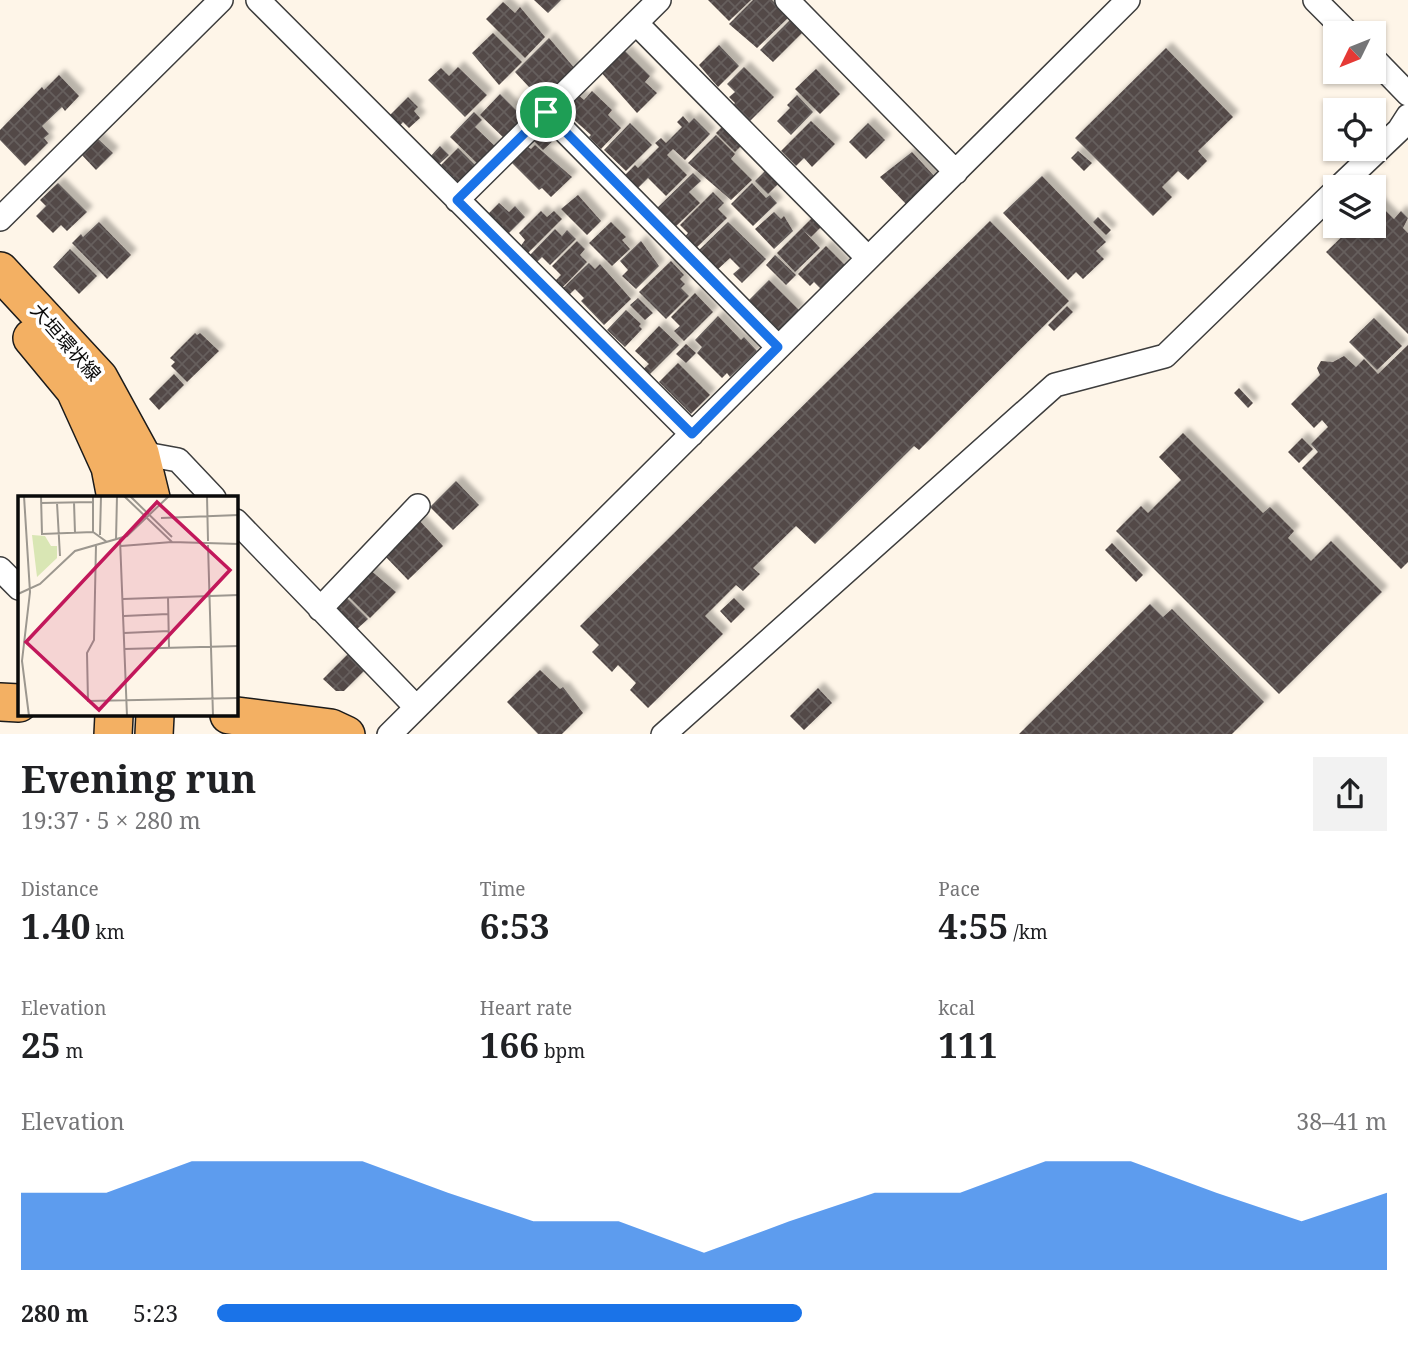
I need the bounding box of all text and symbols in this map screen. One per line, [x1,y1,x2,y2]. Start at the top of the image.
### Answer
north arrow [1323,21,1386,84]
map controls [1323,21,1386,238]
pin [516,82,576,142]
icon: arrive [527,93,565,131]
button: locate [1323,98,1386,161]
button: layers [1323,175,1386,238]
street label: 大垣環状線 [25,298,107,386]
inset map [18,496,238,717]
text: Evening run [21,752,256,804]
button: share [1313,757,1387,831]
text: 19:37 · 5 × 280 m [21,804,201,836]
text: Distance [21,876,99,902]
text: Time [480,876,526,902]
text: Pace [938,876,980,902]
text: 1.40 [21,902,91,949]
text: 6:53 [480,902,550,949]
text: 4:55 [938,902,1008,949]
text: km [91,919,125,945]
text: /km [1008,919,1048,945]
text: Elevation [21,995,107,1021]
text: Heart rate [480,995,572,1021]
text: kcal [938,995,975,1021]
text: 25 [21,1021,61,1068]
text: 166 [480,1021,539,1068]
text: 111 [938,1021,998,1068]
text: m [61,1038,83,1064]
text: bpm [539,1038,585,1064]
text: Elevation [21,1105,125,1137]
text: 38–41 m [1296,1105,1387,1137]
text: 280 m [21,1297,89,1329]
text: 5:23 [133,1297,178,1329]

